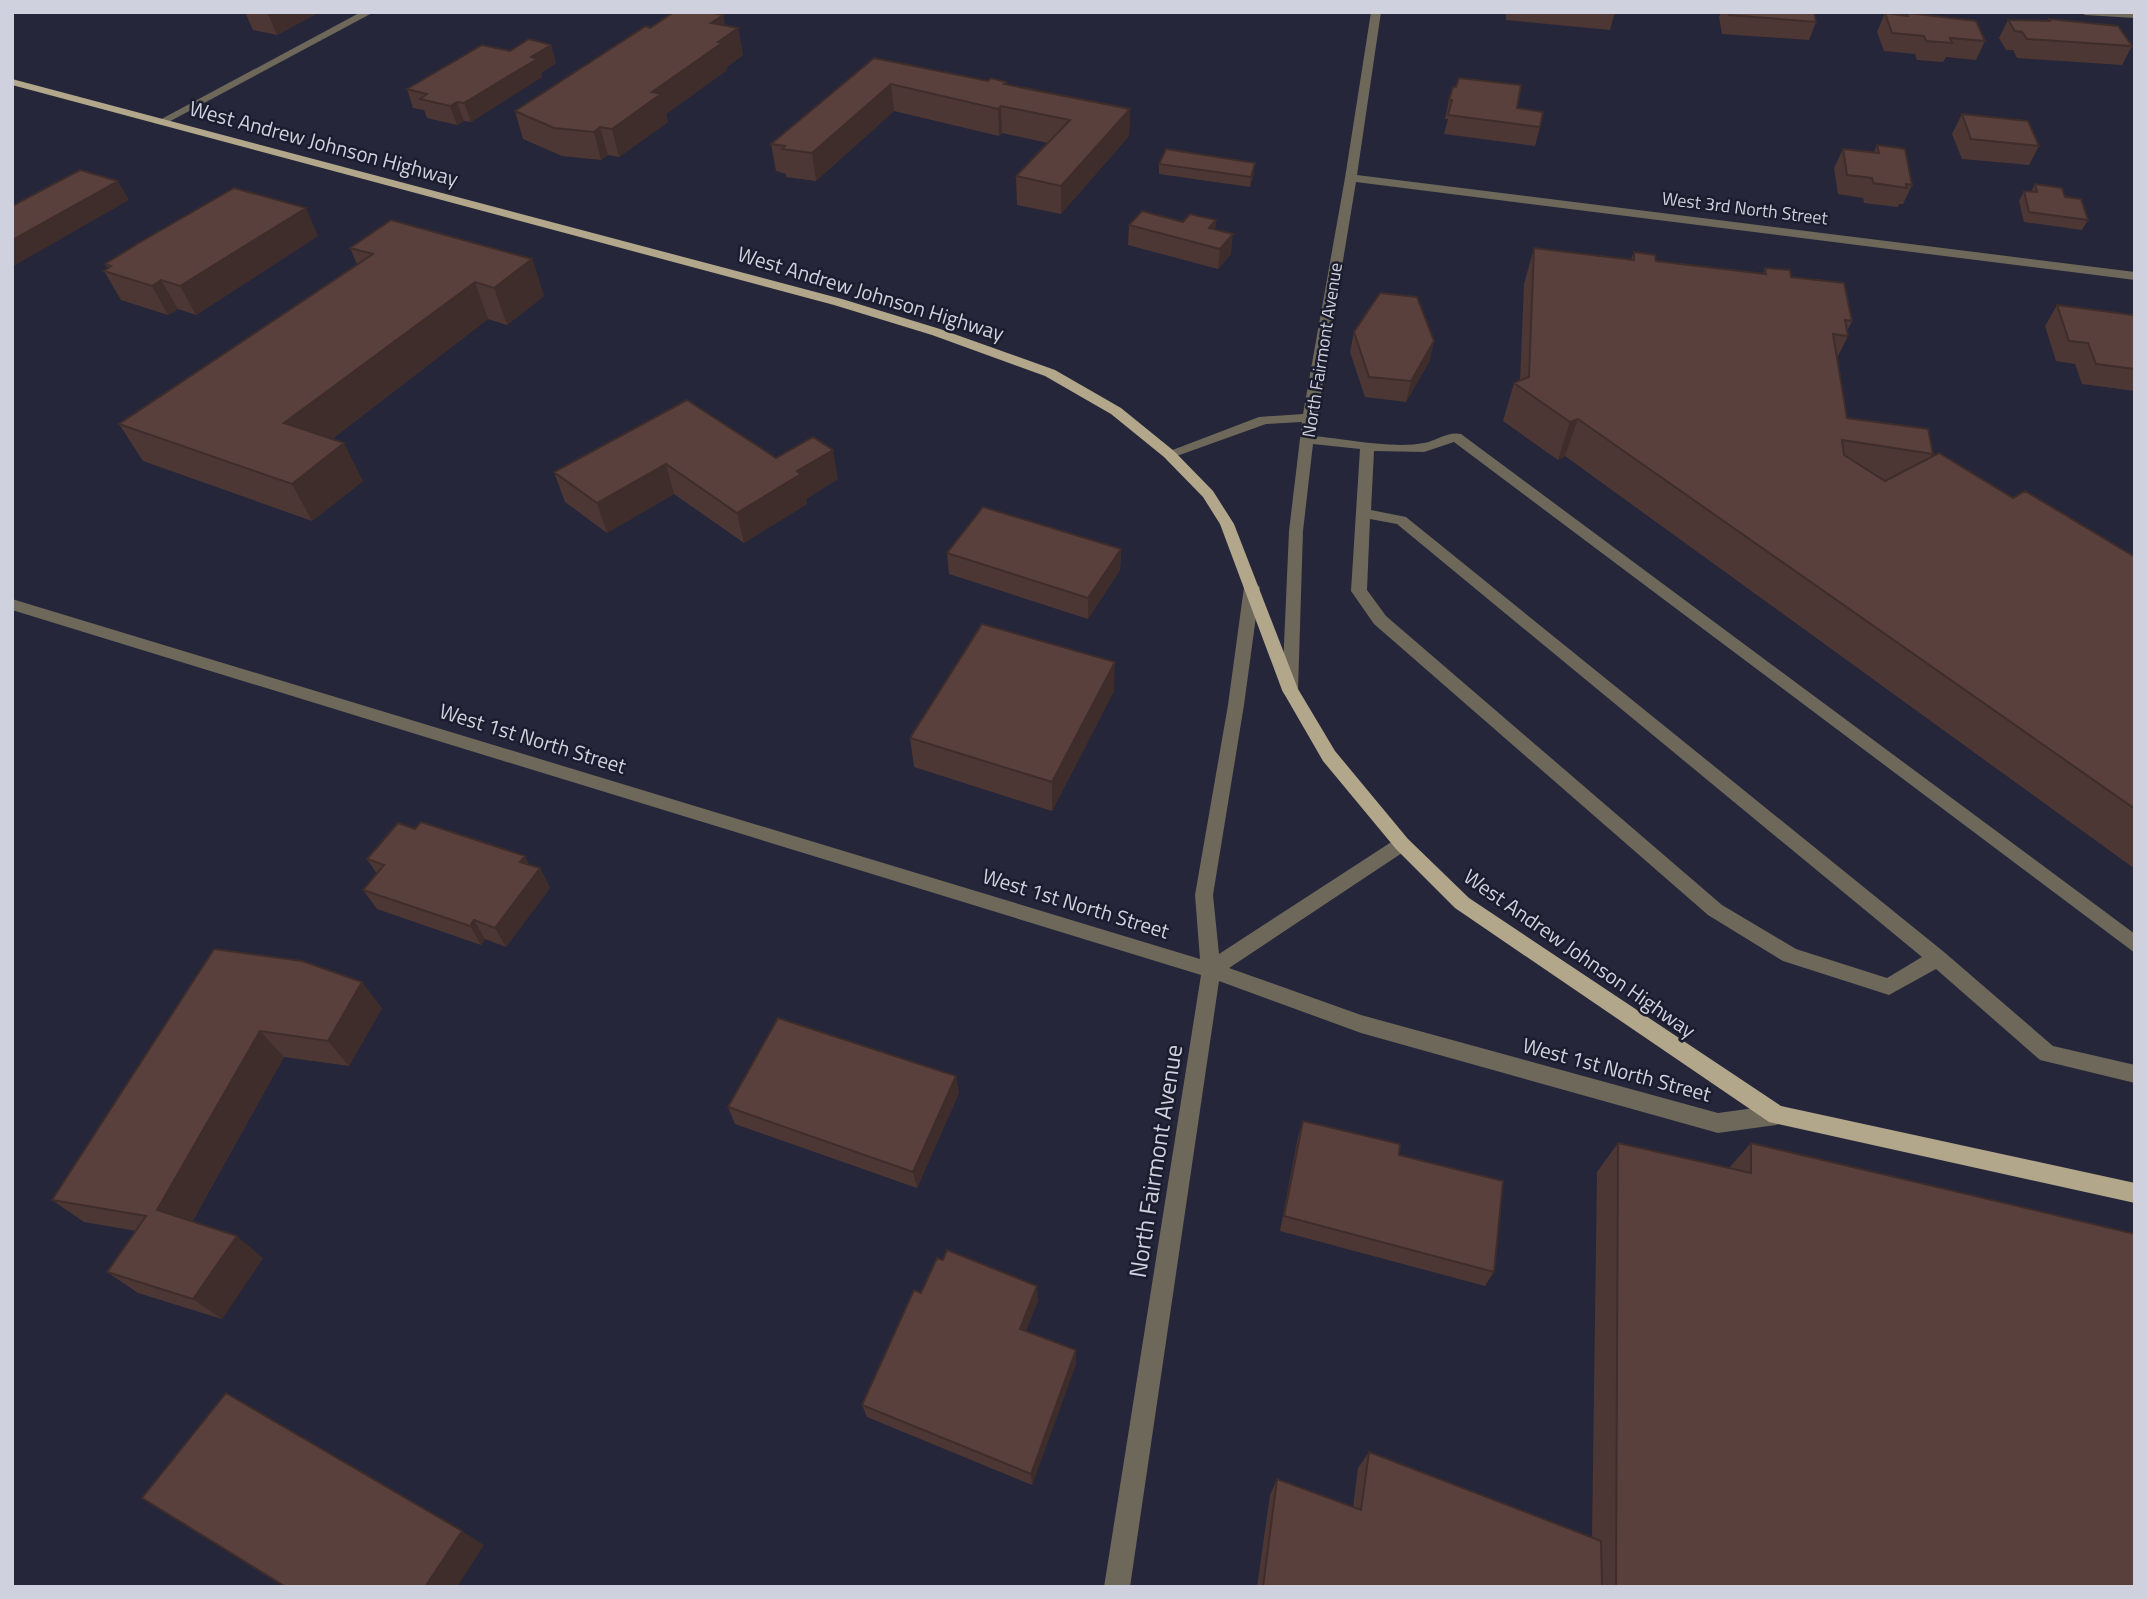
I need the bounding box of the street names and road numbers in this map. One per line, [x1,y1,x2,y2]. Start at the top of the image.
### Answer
street label: West Andrew Johnson Highway [186,92,462,194]
street label: West 3rd North Street [1660,184,1830,232]
street label: West Andrew Johnson Highway [734,237,1008,349]
street label: North Fairmont Avenue [1295,261,1349,439]
street label: West 1st North Street [436,694,631,782]
street label: West 1st North Street [979,859,1174,947]
street label: West Andrew Johnson Highway [1457,860,1703,1046]
street label: West 1st North Street [1519,1028,1715,1110]
street label: North Fairmont Avenue [1119,1042,1191,1280]

